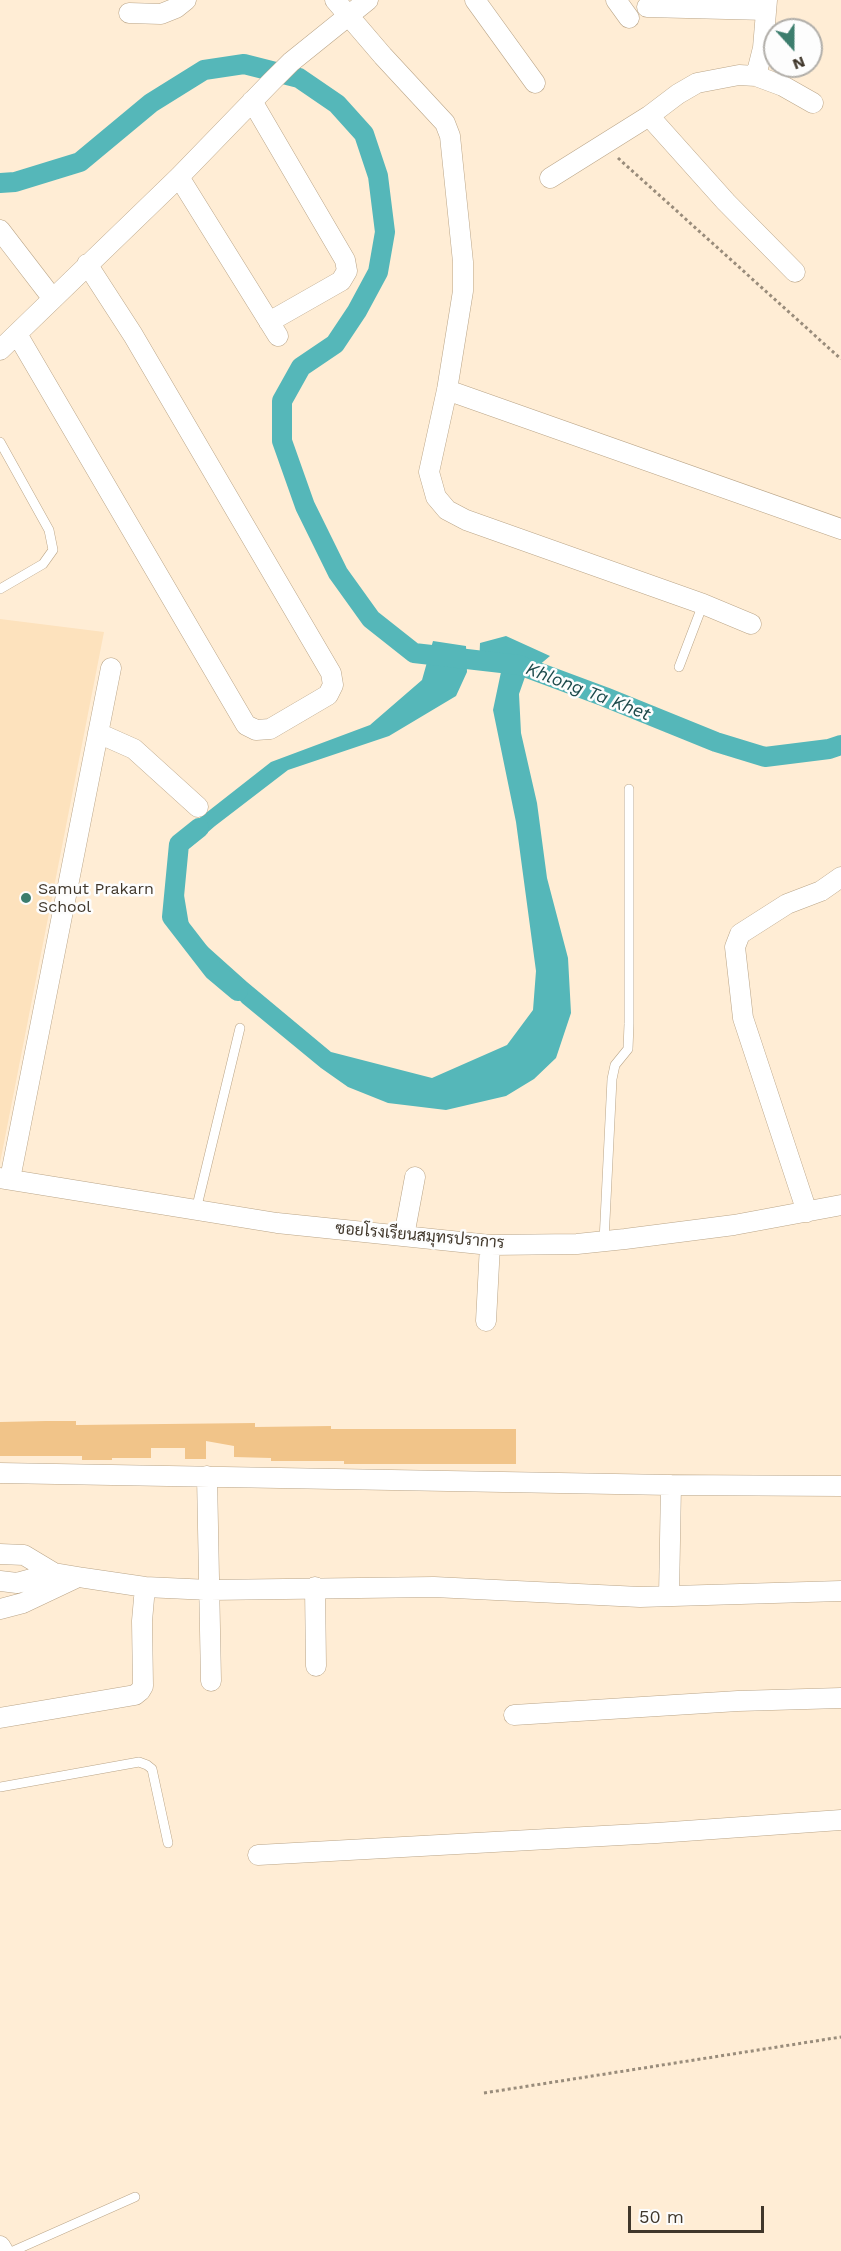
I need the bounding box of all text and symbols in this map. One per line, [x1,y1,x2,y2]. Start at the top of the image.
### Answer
north arrow [763,18,823,78]
text: N [790,52,808,74]
water label: Khlong Ta Khet [523,658,653,726]
place label: Samut Prakarn School [38,879,154,917]
marker: Samut Prakarn School [19,891,33,905]
street label: ซอยโรงเรียนสมุทรปราการ [335,1219,505,1253]
scale bar [631,2194,768,2232]
text: 50 m [639,2206,684,2227]

